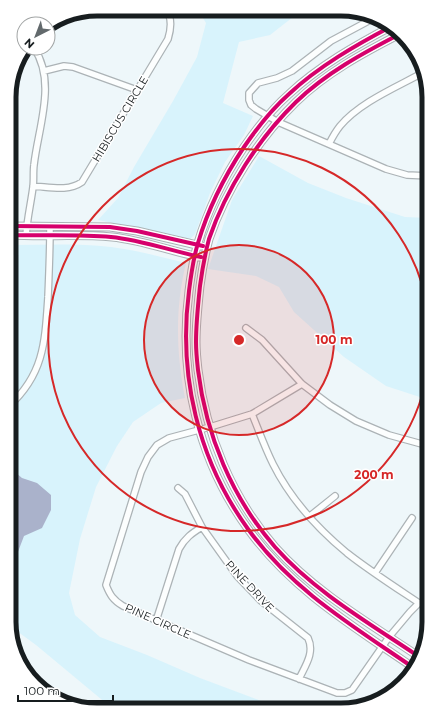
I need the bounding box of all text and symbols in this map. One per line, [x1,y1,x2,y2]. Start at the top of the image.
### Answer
north arrow [16,16,56,56]
text: N [21,35,37,52]
street label: HIBISCUS CIRCLE [89,74,151,164]
text: 100 m [316,332,352,347]
centre of rings [232,333,246,347]
text: 200 m [354,467,394,482]
street label: PINE DRIVE [223,557,277,615]
street label: PINE CIRCLE [123,600,193,642]
scale bar [18,677,113,703]
text: 100 m [24,683,60,698]

